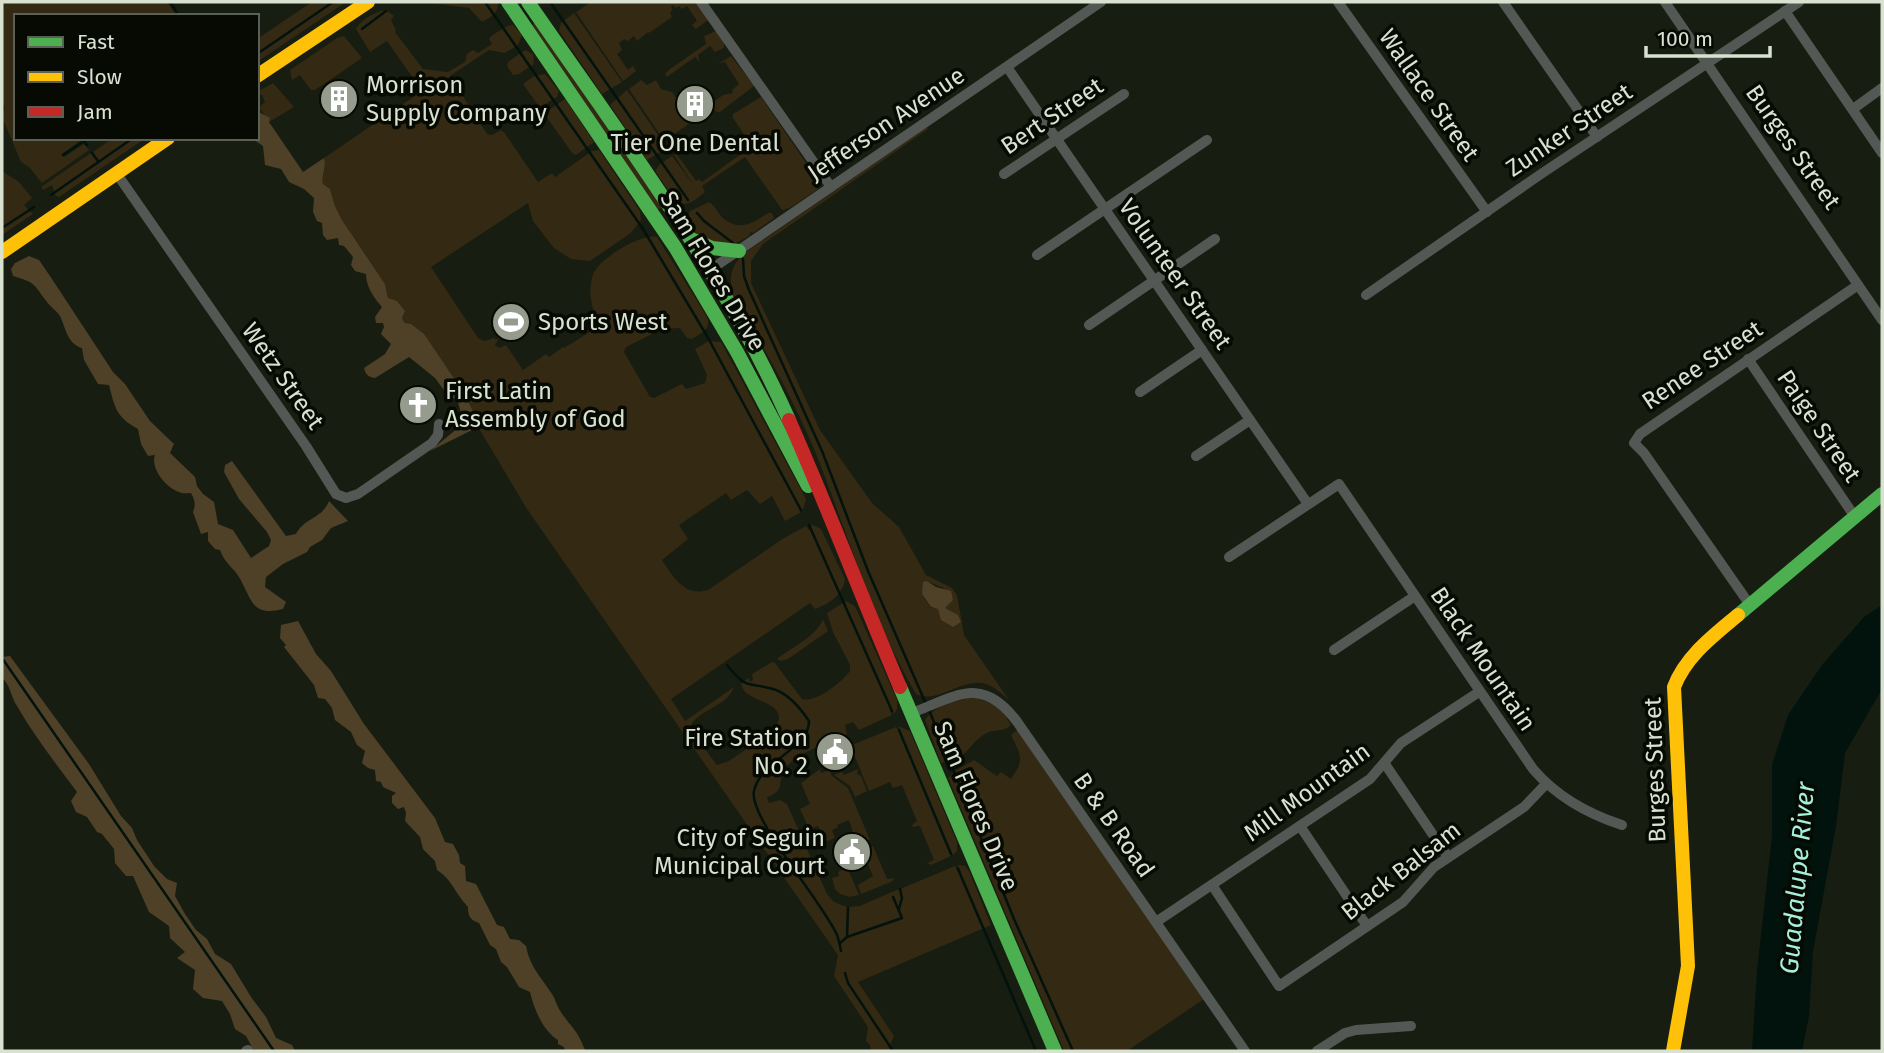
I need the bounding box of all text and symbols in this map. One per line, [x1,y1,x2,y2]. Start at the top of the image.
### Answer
legend [14,14,259,140]
scale bar [1646,14,1770,58]
street label: Wallace Street [1373,24,1485,167]
text: 100 m [1657,26,1713,52]
text: Fast [77,29,115,55]
street label: Jefferson Avenue [802,61,970,187]
text: Slow [77,64,122,90]
place label: Morrison Supply Company [366,71,547,127]
street label: Bert Street [996,71,1109,160]
street label: Zunker Street [1501,77,1638,182]
building icon: Morrison Supply Company [318,78,360,120]
street label: Burges Street [1740,79,1846,215]
building icon: Tier One Dental [674,83,716,125]
text: Jam [77,99,113,125]
place label: Tier One Dental [611,129,779,157]
street label: Sam Flores Drive [654,186,772,356]
street label: Volunteer Street [1113,193,1237,355]
sports icon: Sports West [490,301,532,343]
place label: Sports West [538,308,668,336]
street label: Renee Street [1637,314,1768,415]
street label: Wetz Street [236,317,330,435]
street label: Paige Street [1771,365,1867,488]
place label: First Latin Assembly of God [445,377,626,433]
church icon: First Latin Assembly of God [397,384,439,426]
street label: Black Mountain [1424,582,1542,736]
street label: Burges Street [1638,697,1672,843]
street label: Sam Flores Drive [928,717,1024,895]
place label: Fire Station No. 2 [684,724,808,780]
public building icon: Fire Station No. 2 [814,731,856,773]
street label: Mill Mountain [1239,737,1375,847]
street label: B & B Road [1068,767,1160,883]
water label: Guadalupe River [1774,780,1821,975]
street label: Black Balsam [1336,816,1466,926]
place label: City of Seguin Municipal Court [654,824,825,880]
public building icon: City of Seguin Municipal Court [831,831,873,873]

